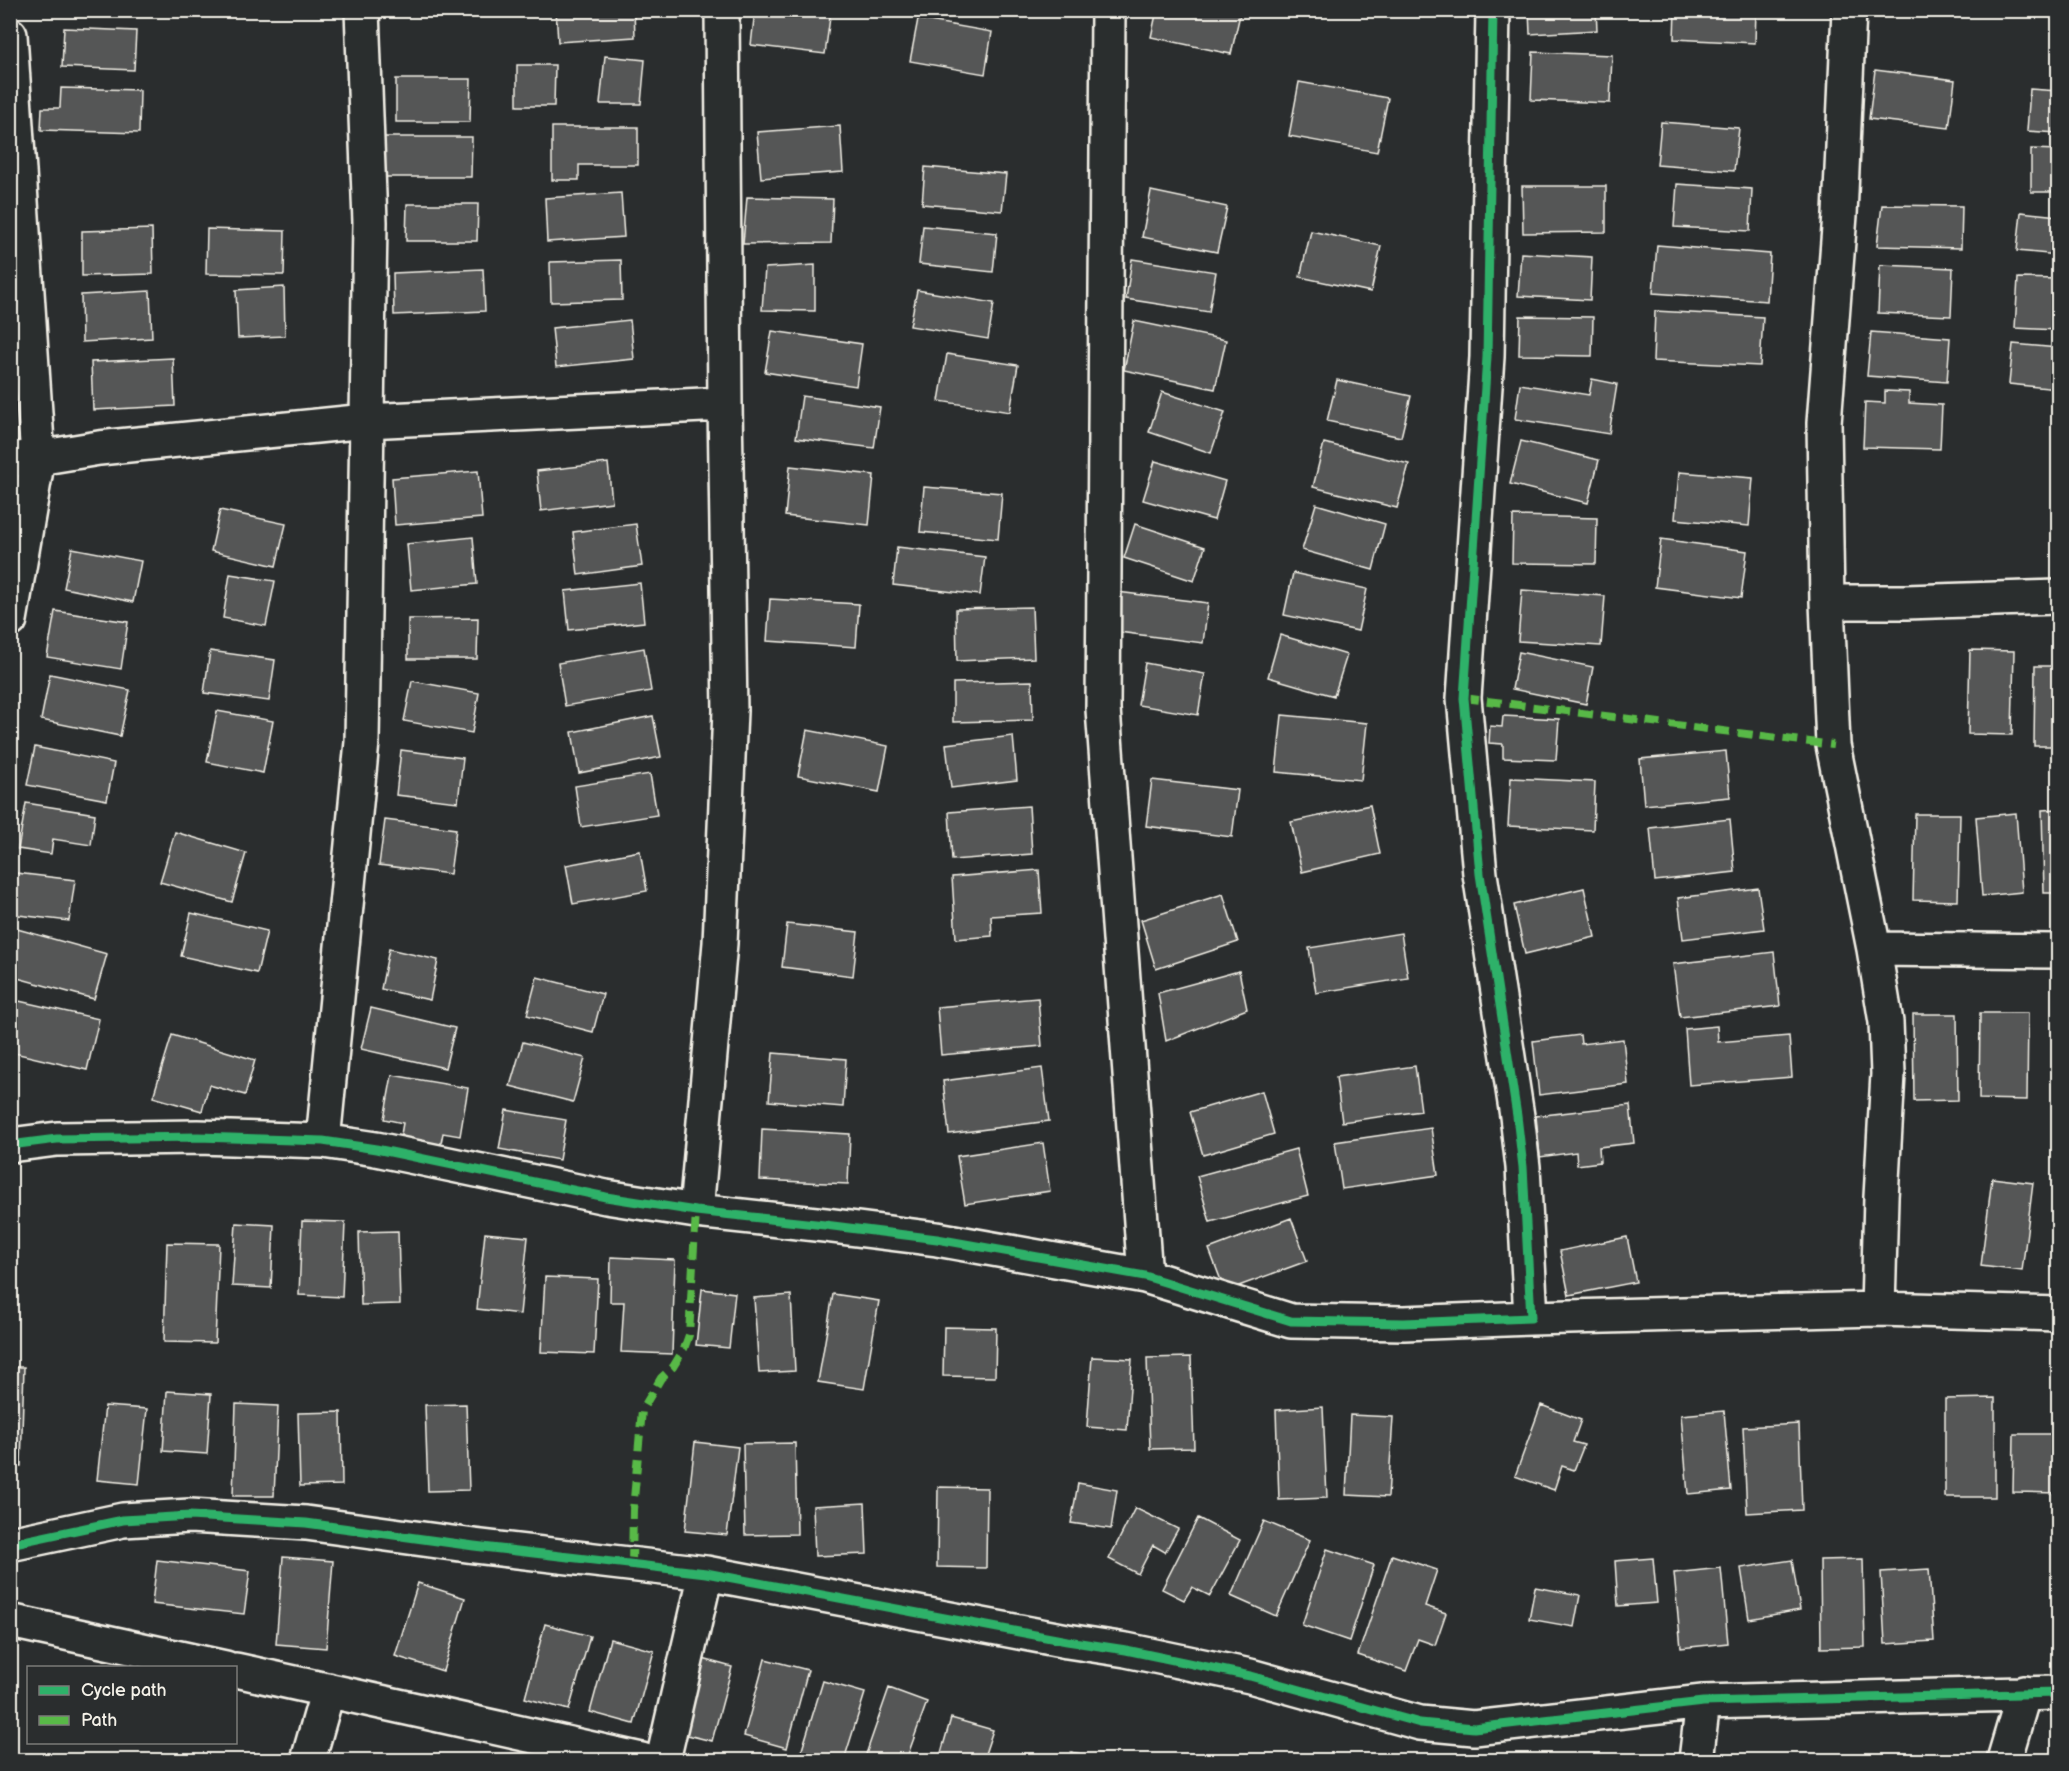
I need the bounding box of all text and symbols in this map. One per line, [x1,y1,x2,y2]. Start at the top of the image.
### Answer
legend [27,1666,237,1744]
text: Cycle path [81,1680,167,1701]
text: Path [81,1710,117,1731]

